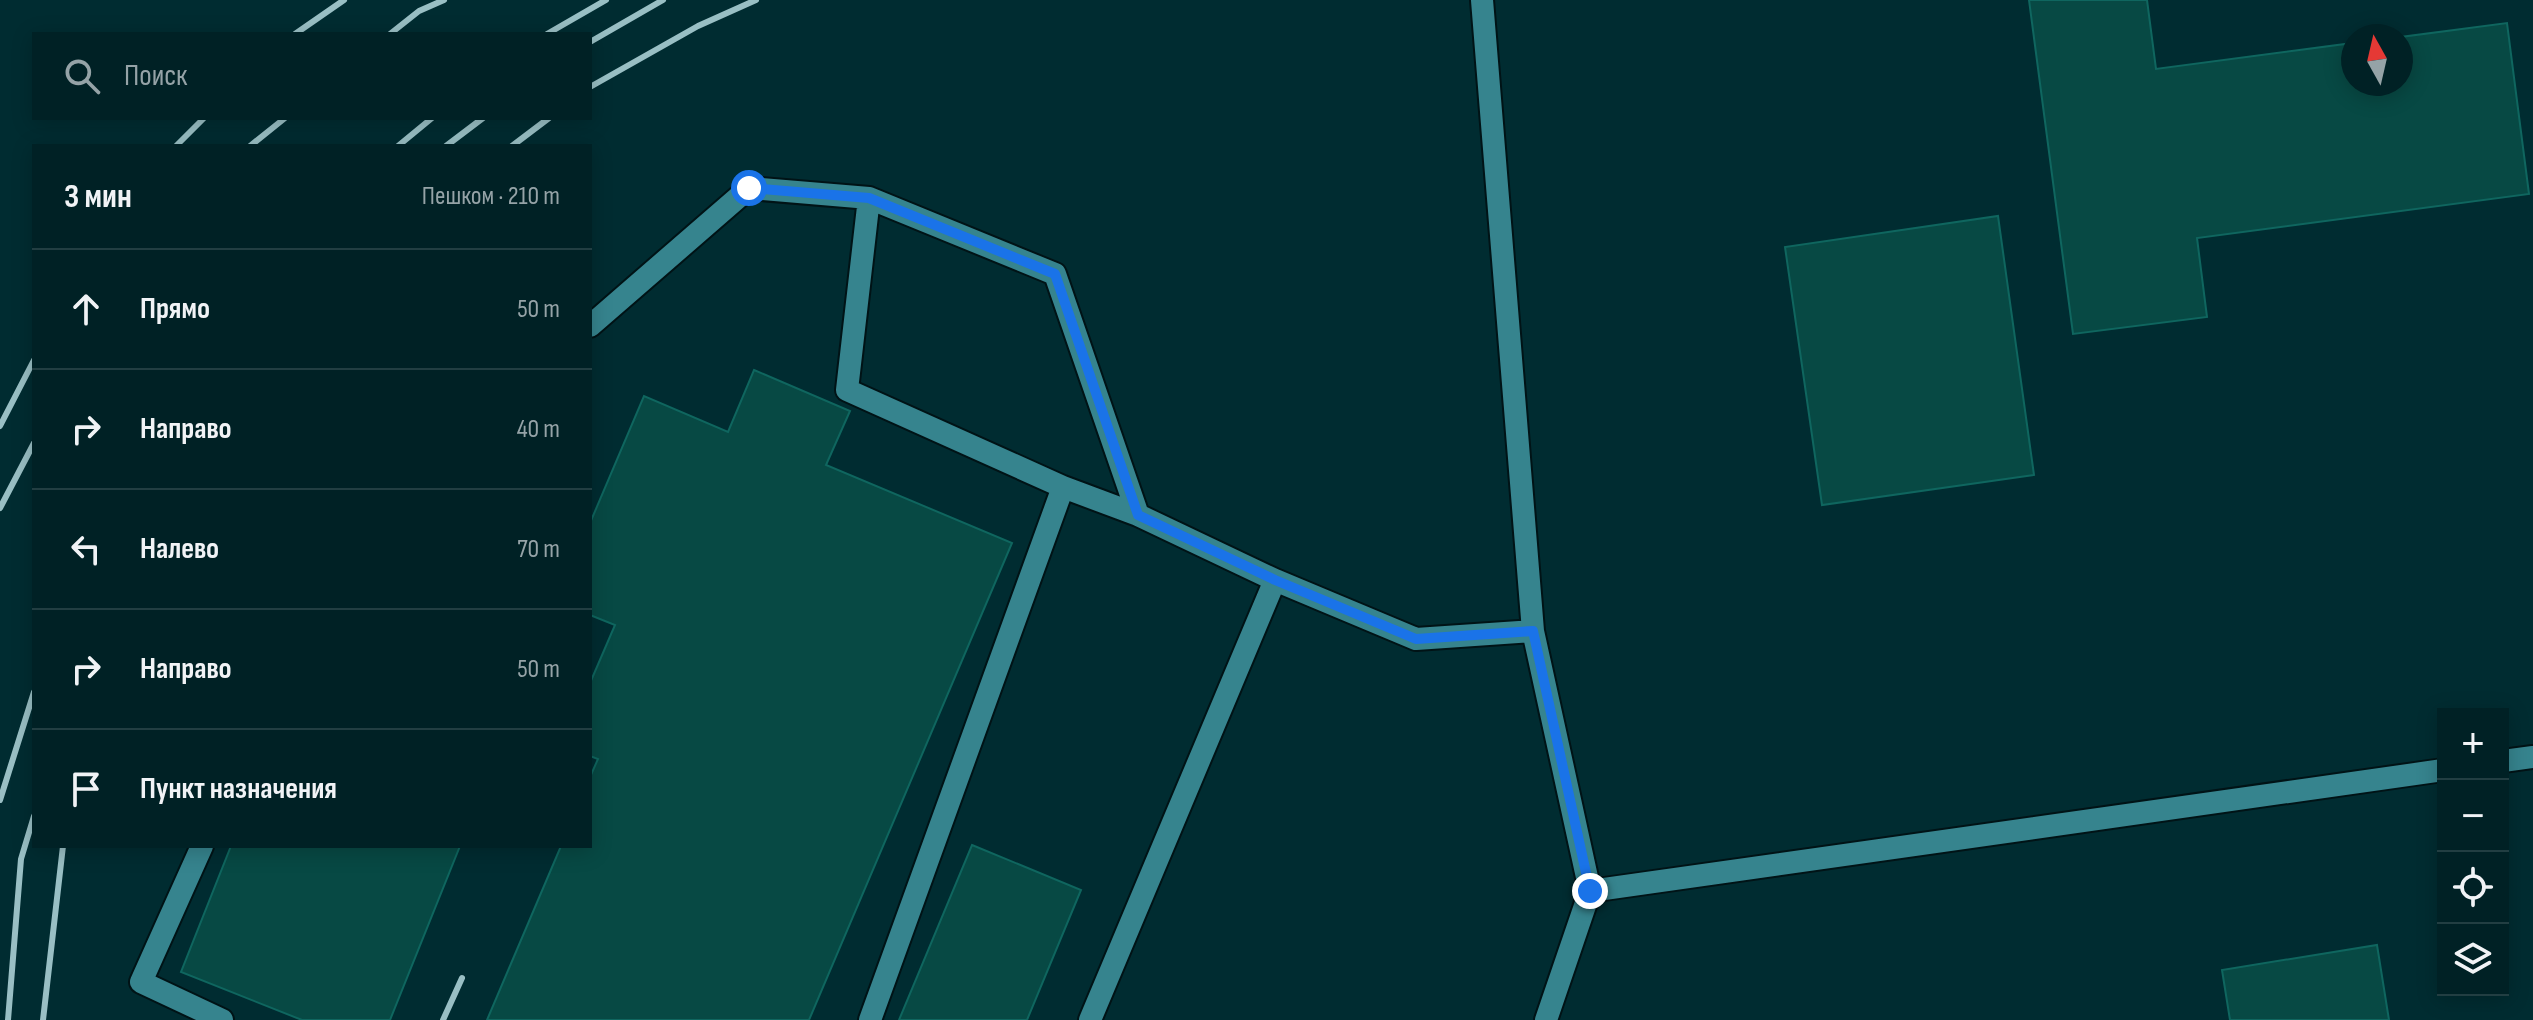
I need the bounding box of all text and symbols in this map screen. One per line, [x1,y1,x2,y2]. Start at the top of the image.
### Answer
north arrow [2341,24,2413,96]
search box [32,32,592,120]
icon: search [60,54,104,98]
text: Поиск [124,58,187,94]
route start [731,170,767,206]
text: 3 мин [64,176,132,217]
text: Пешком · 210 m [422,181,560,212]
icon: ahead [64,287,108,331]
text: Прямо [140,291,210,327]
text: 50 m [517,294,560,325]
icon: right [64,407,108,451]
text: Направо [140,411,232,447]
text: 40 m [517,414,560,445]
icon: left [64,527,108,571]
text: Налево [140,531,219,567]
text: 70 m [517,534,560,565]
icon: right [64,647,108,691]
text: Направо [140,651,232,687]
text: 50 m [517,654,560,685]
map controls [2437,708,2509,996]
button: + [2437,708,2509,780]
icon: arrive [64,767,108,811]
text: Пункт назначения [140,771,337,807]
button: − [2437,780,2509,852]
button: locate [2437,852,2509,924]
route end [1572,873,1608,909]
button: layers [2437,924,2509,996]

